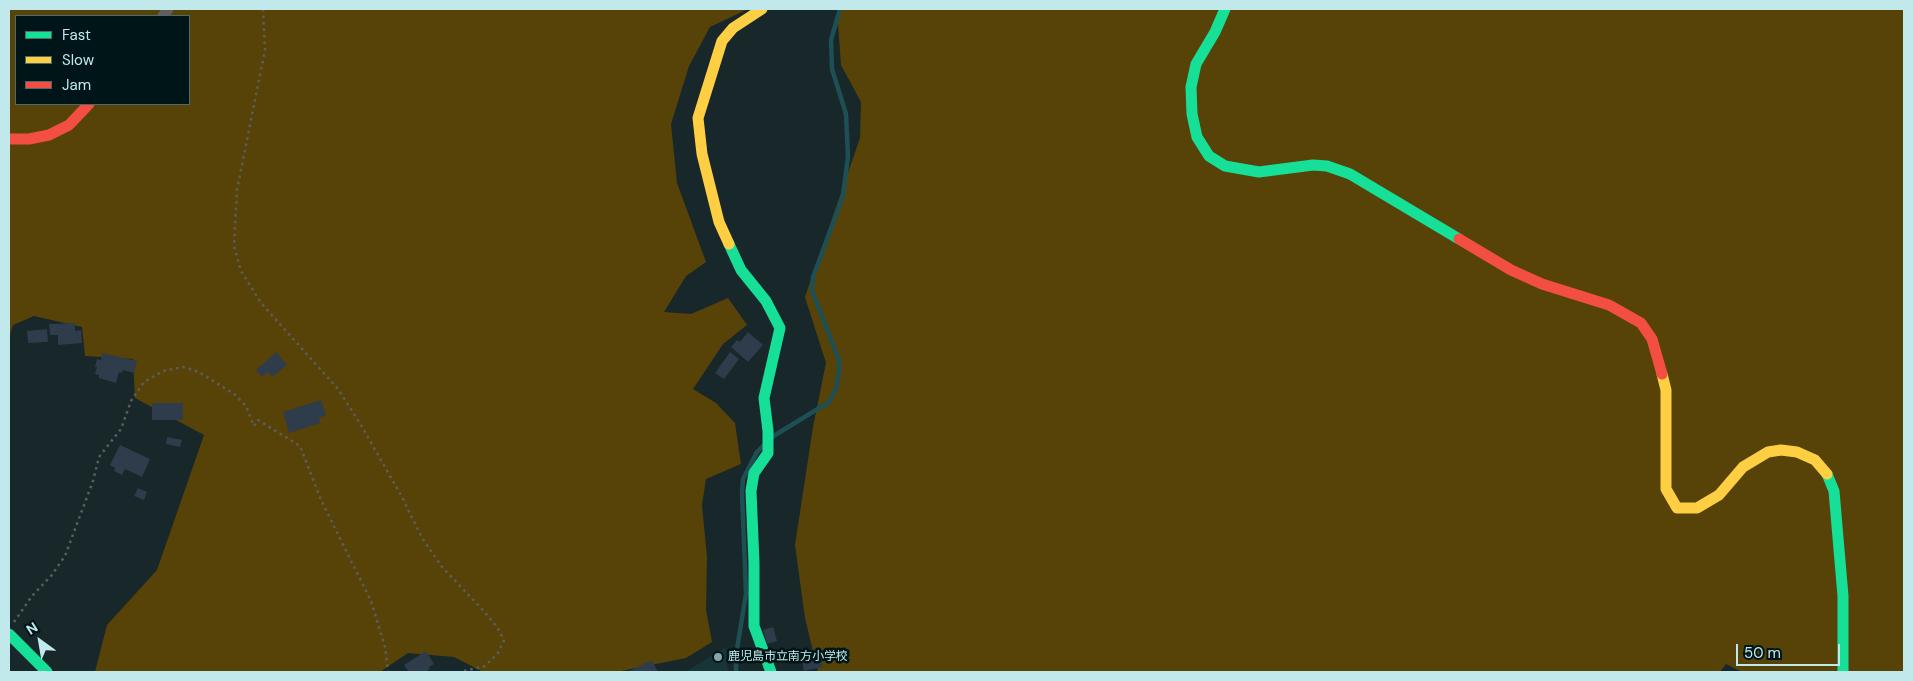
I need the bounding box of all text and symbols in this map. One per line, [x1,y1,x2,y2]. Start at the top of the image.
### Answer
legend [15,15,190,105]
text: Fast [62,25,91,45]
text: Slow [62,50,94,70]
text: Jam [62,75,91,95]
north arrow [15,616,65,666]
text: N [23,618,41,639]
scale bar [1738,634,1842,666]
text: 50 m [1744,643,1781,663]
place label: 鹿児島市立南方小学校 [728,650,848,664]
marker: 鹿児島市立南方小学校 [712,651,724,663]

